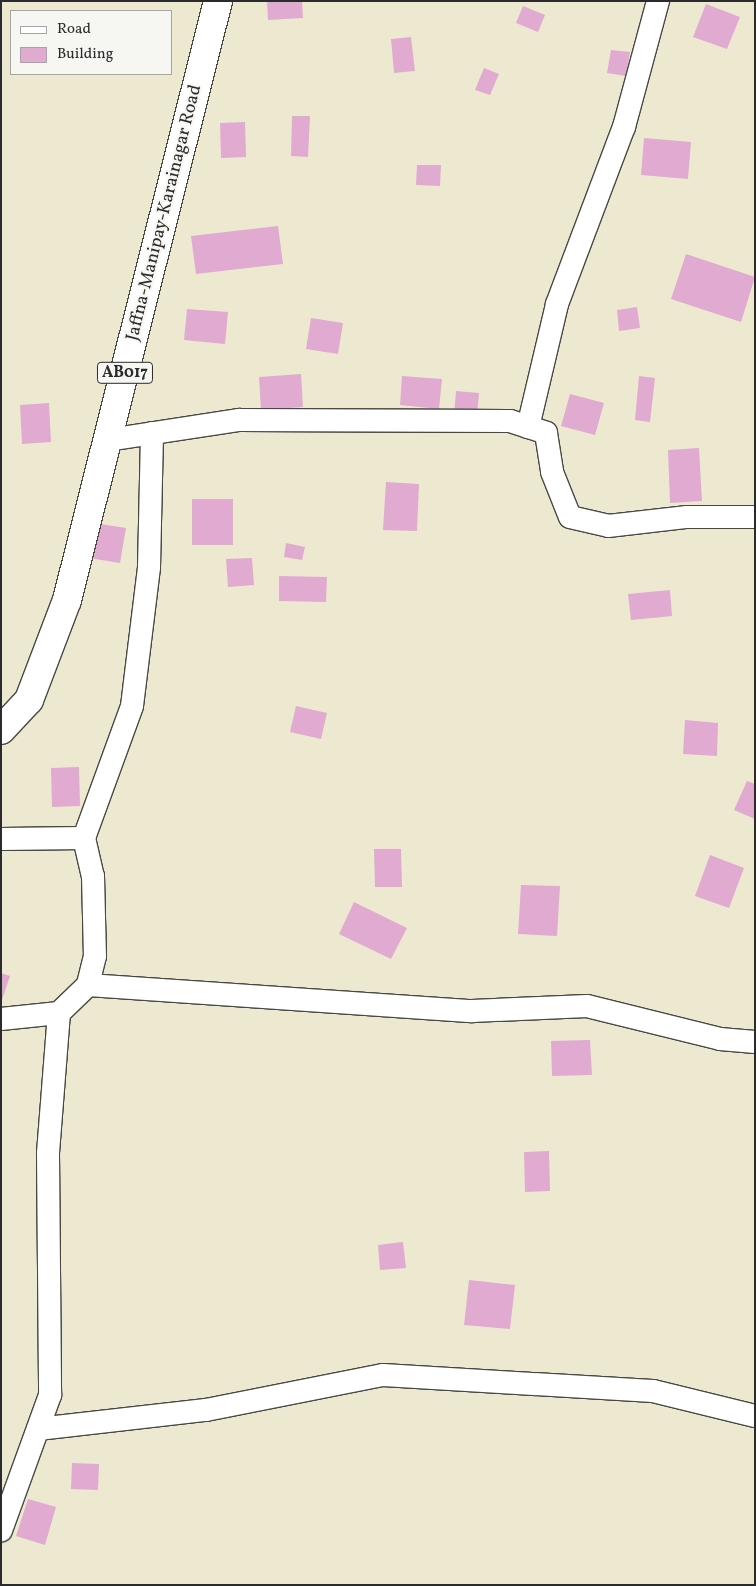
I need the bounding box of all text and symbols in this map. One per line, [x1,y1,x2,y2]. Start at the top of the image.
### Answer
legend [10,10,172,75]
text: Road [57,19,91,40]
text: Building [57,44,113,65]
street label: Jaffna-Manipay-Karainagar Road [123,83,207,343]
road number: AB017 [96,359,154,386]

